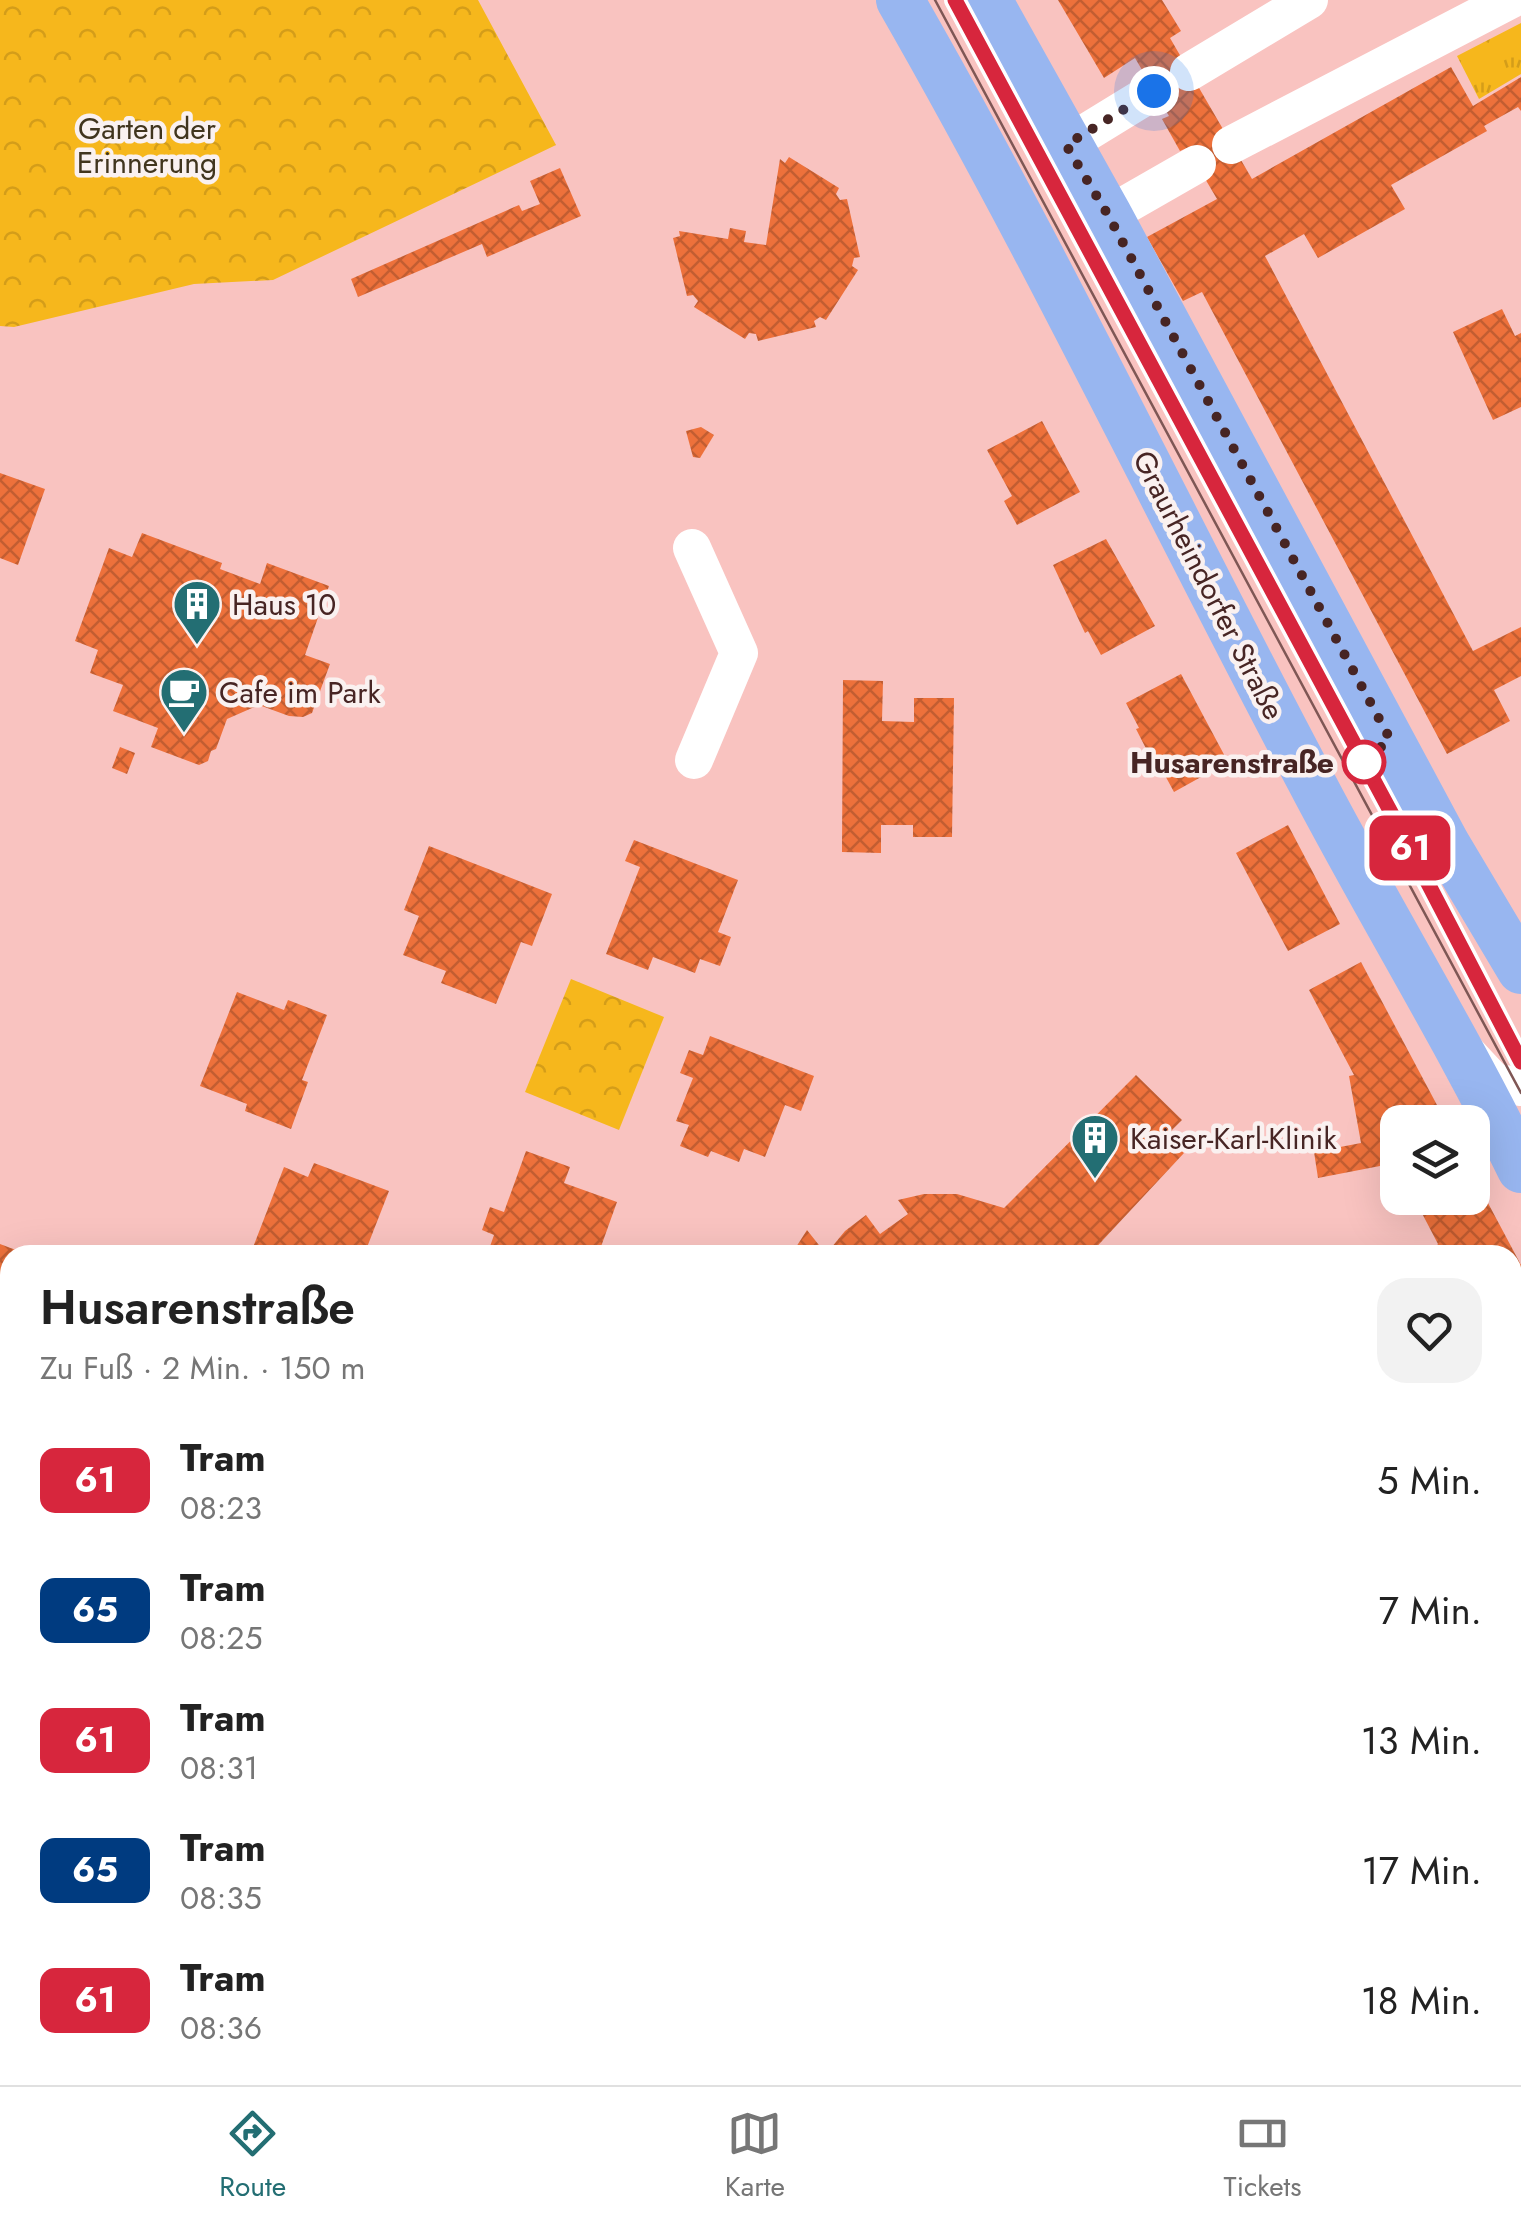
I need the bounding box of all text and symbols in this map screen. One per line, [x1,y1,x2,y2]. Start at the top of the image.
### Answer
your location [1129,66,1179,116]
park label: Garten der Erinnerung [77,107,217,184]
street label: Graurheindorfer Straße [1123,443,1295,727]
building icon: Haus 10 [171,578,223,646]
place label: Haus 10 [232,583,336,626]
cafe icon: Cafe im Park [158,666,210,734]
place label: Cafe im Park [219,671,381,714]
place label: Husarenstraße [1130,741,1334,784]
marker: Husarenstraße [1343,741,1385,783]
line badge: 61 [1365,816,1455,880]
text: 61 [1389,823,1431,873]
map controls [1380,1105,1490,1215]
button: layers [1380,1105,1490,1215]
building icon: Kaiser-Karl-Klinik [1069,1112,1121,1180]
place label: Kaiser-Karl-Klinik [1130,1117,1337,1160]
text: Husarenstraße [40,1273,355,1342]
button: heart [1377,1278,1482,1383]
text: Zu Fuß · 2 Min. · 150 m [40,1345,365,1391]
text: Tram [180,1430,266,1485]
text: 5 Min. [1377,1453,1482,1508]
text: 61 [74,1455,116,1505]
text: 08:23 [180,1485,262,1531]
text: Tram [180,1560,266,1615]
text: 7 Min. [1379,1583,1482,1638]
text: 65 [72,1585,118,1635]
text: 08:25 [180,1615,263,1661]
text: Tram [180,1690,266,1745]
text: 13 Min. [1361,1713,1482,1768]
text: 61 [74,1715,116,1765]
text: 08:31 [180,1745,258,1791]
text: Tram [180,1820,266,1875]
text: 17 Min. [1362,1843,1482,1898]
text: 65 [72,1845,118,1895]
text: 08:35 [180,1875,262,1921]
text: Tram [180,1950,266,2005]
text: 18 Min. [1361,1973,1482,2028]
text: 61 [74,1975,116,2025]
text: 08:36 [180,2005,262,2051]
tab: Route [219,2106,286,2207]
tab: Karte [725,2106,785,2207]
tab: Tickets [1224,2106,1302,2207]

